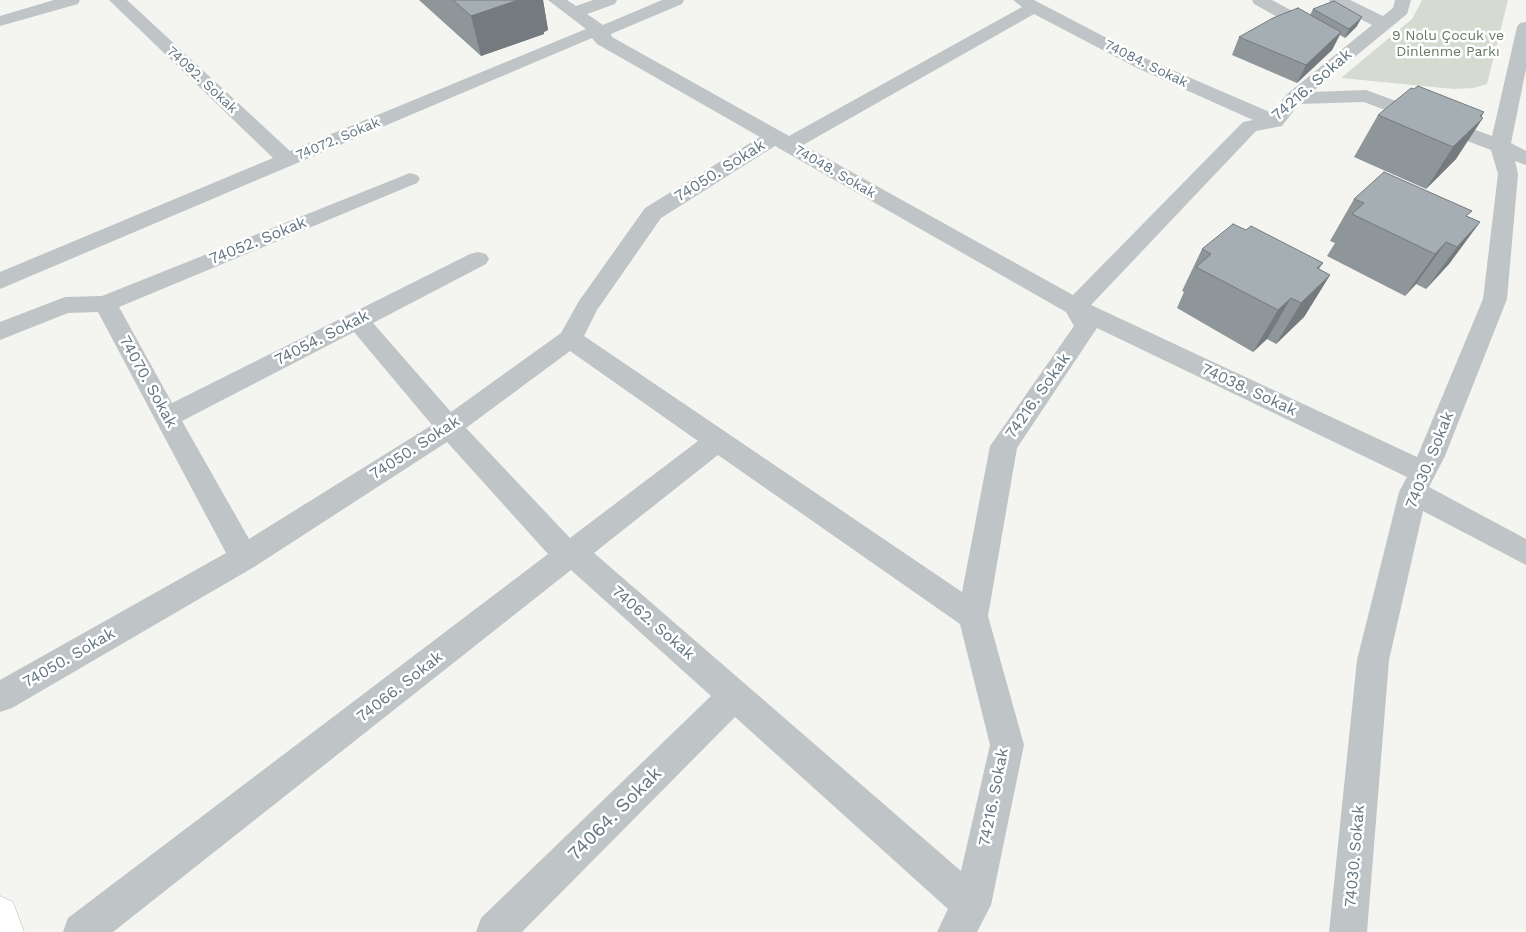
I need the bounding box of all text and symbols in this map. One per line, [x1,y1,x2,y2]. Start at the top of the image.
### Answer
park label: 9 Nolu Çocuk ve Dinlenme Parkı [1392,28,1504,60]
street label: 74084. Sokak [1102,37,1190,91]
street label: 74092. Sokak [163,43,241,117]
street label: 74216. Sokak [1268,45,1356,125]
street label: 74072. Sokak [294,114,382,164]
street label: 74050. Sokak [671,136,769,206]
street label: 74048. Sokak [791,142,879,202]
street label: 74052. Sokak [207,213,309,269]
street label: 74054. Sokak [272,306,372,370]
street label: 74070. Sokak [115,333,181,431]
street label: 74216. Sokak [1002,350,1074,442]
street label: 74038. Sokak [1198,360,1300,420]
street label: 74030. Sokak [1402,409,1458,511]
street label: 74050. Sokak [367,412,463,484]
street label: 74062. Sokak [608,582,698,664]
street label: 74050. Sokak [20,624,118,692]
street label: 74066. Sokak [353,648,447,726]
street label: 74216. Sokak [975,746,1013,848]
street label: 74064. Sokak [563,762,667,866]
street label: 74030. Sokak [1341,804,1369,908]

